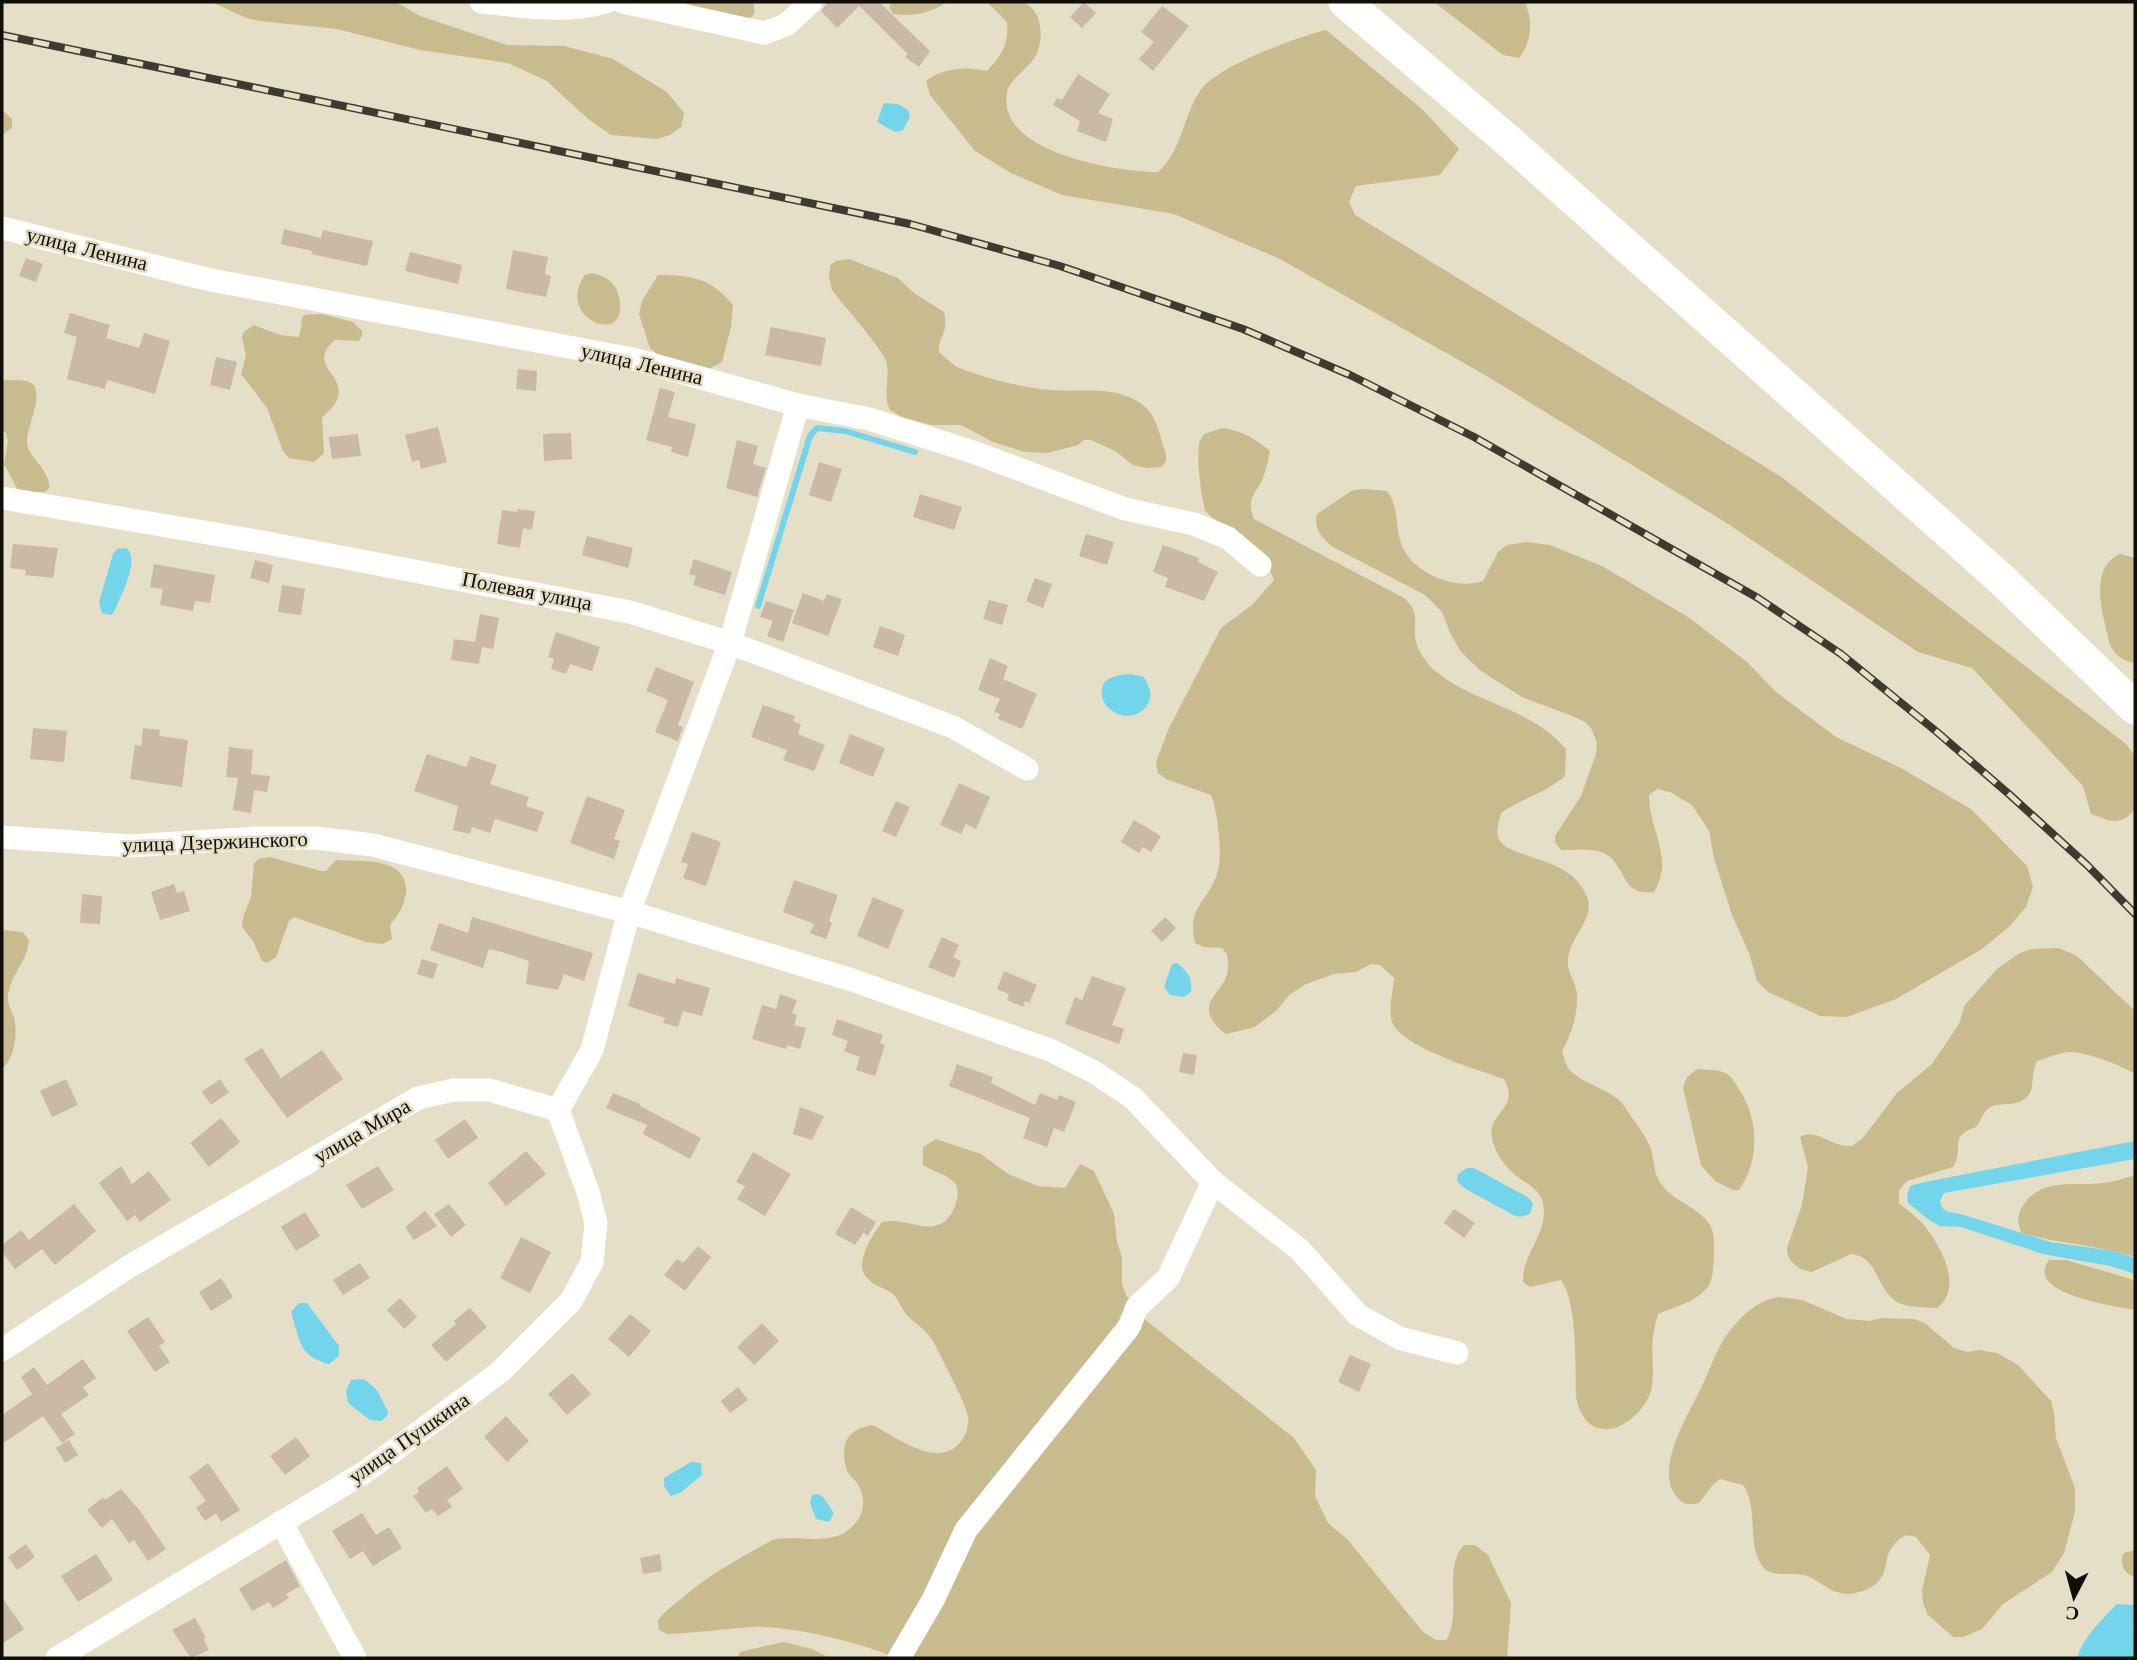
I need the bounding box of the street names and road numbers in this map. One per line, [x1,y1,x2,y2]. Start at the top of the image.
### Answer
street label: улица Ленина [24,221,151,277]
street label: улица Ленина [578,337,706,391]
street label: Полевая улица [460,566,595,616]
street label: улица Дзержинского [122,826,308,858]
street label: улица Мира [309,1093,416,1169]
street label: улица Пушкина [343,1386,475,1489]

